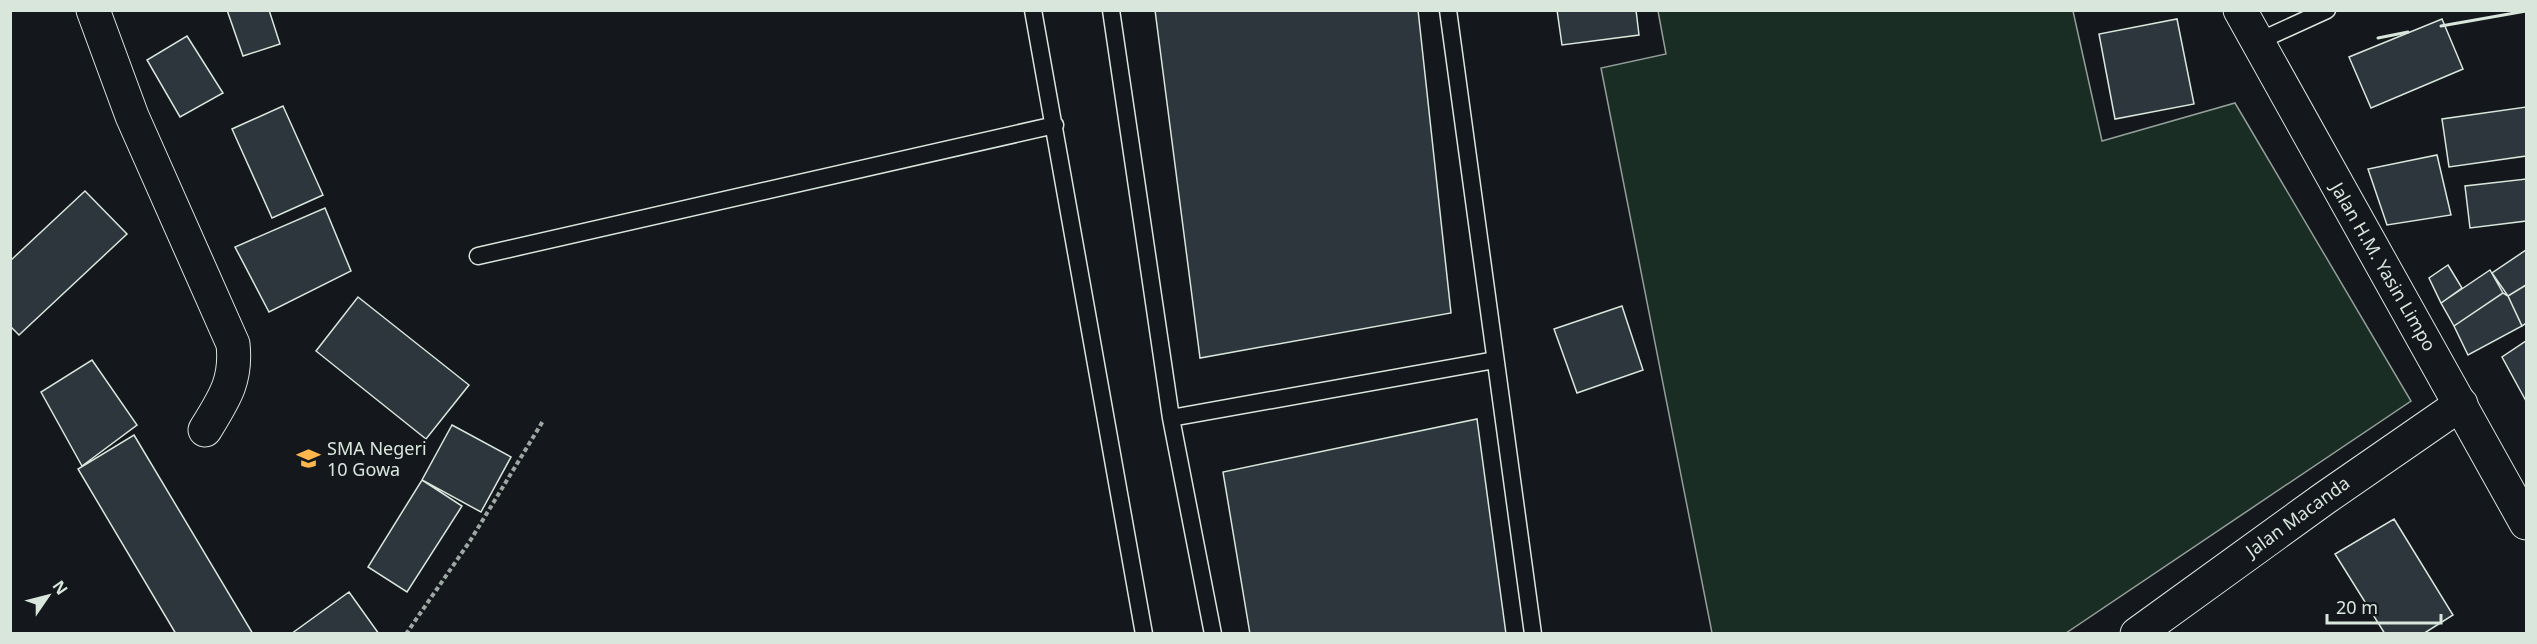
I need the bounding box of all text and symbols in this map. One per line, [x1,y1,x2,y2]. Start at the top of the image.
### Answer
street label: Jalan H.M. Yasin Limpo [2325,176,2442,355]
place label: SMA Negeri 10 Gowa [327,436,427,481]
school or university icon: SMA Negeri 10 Gowa [296,446,322,472]
street label: Jalan Macanda [2239,470,2354,563]
north arrow [18,566,78,626]
text: N [48,576,73,599]
scale bar [2327,587,2441,625]
text: 20 m [2336,595,2378,619]

